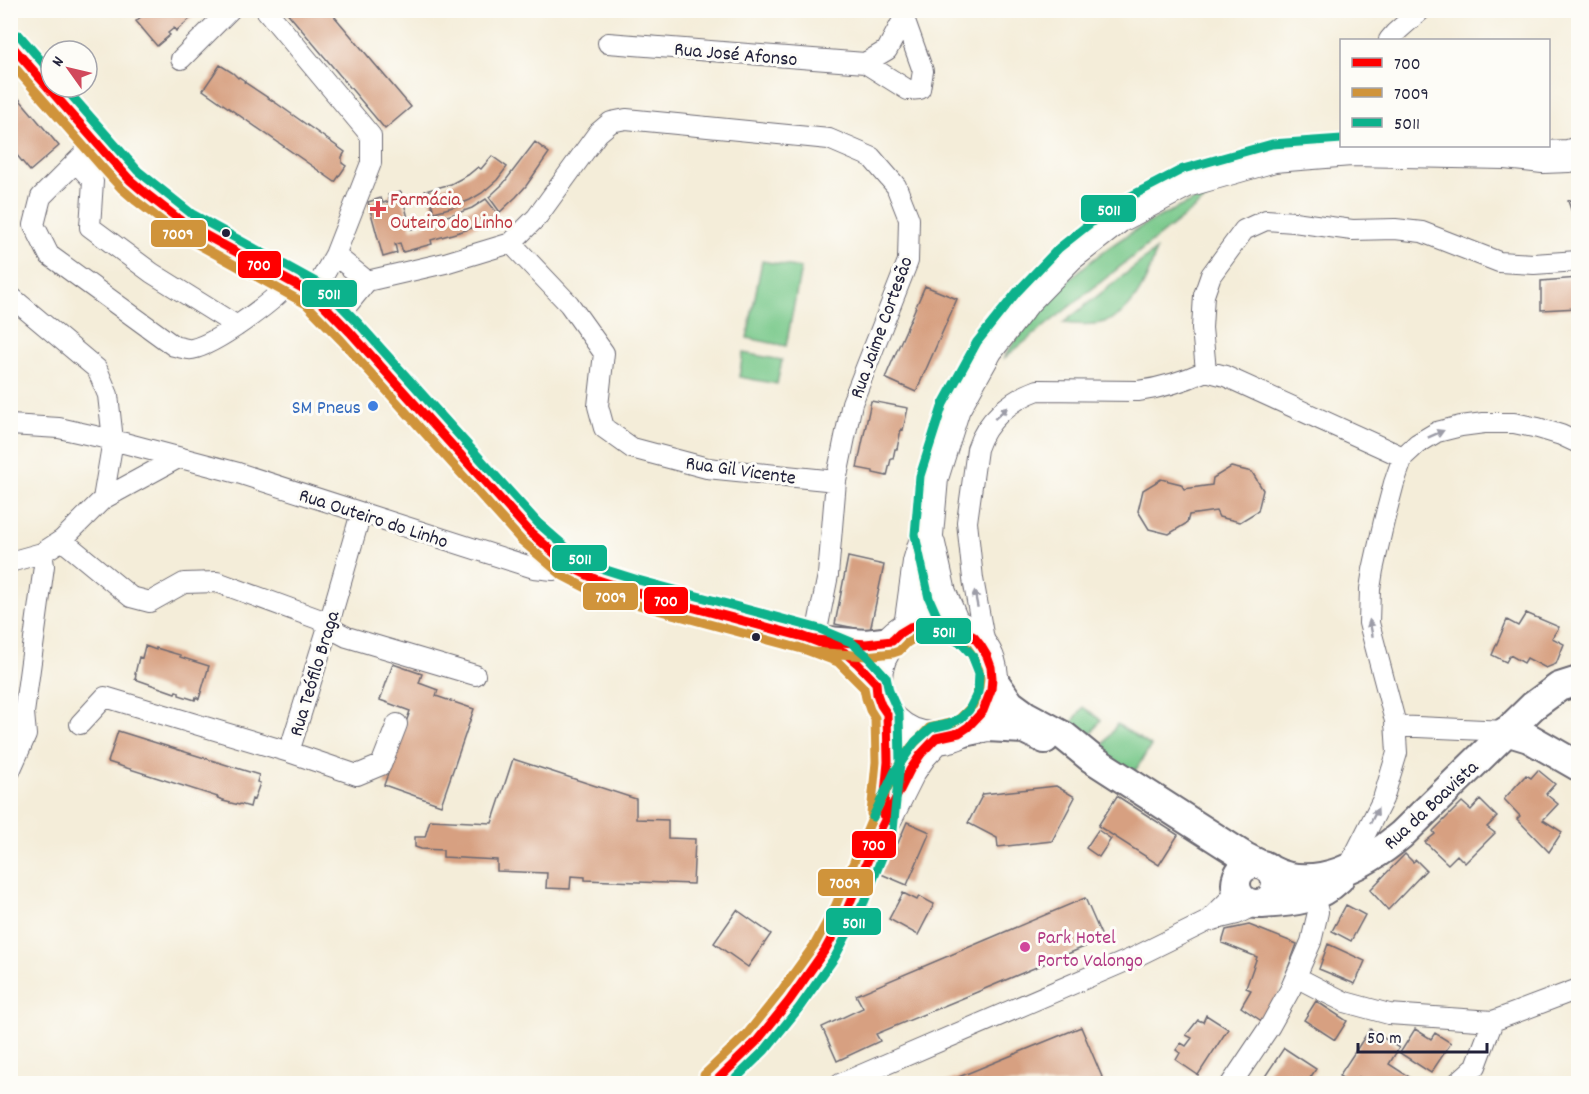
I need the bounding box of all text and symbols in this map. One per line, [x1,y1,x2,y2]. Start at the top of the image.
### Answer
street label: Rua José Afonso [673,37,799,75]
north arrow [39,39,99,99]
legend [1340,39,1550,147]
text: N [47,52,70,72]
text: 700 [1394,53,1421,78]
text: 7009 [1394,83,1429,108]
text: 5011 [1394,113,1420,138]
place label: Farmácia Outeiro do Linho [390,187,513,238]
line badge: 5011 [1080,194,1137,223]
text: 5011 [1097,200,1121,223]
marker: Farmácia Outeiro do Linho [371,202,385,216]
line badge: 7009 [150,219,207,248]
text: 7009 [163,224,193,247]
unlabelled marker [220,227,232,239]
line badge: 700 [237,250,282,279]
street label: Rua Jaime Cortesão [844,253,922,403]
text: 700 [247,255,271,278]
line badge: 5011 [301,279,358,308]
text: 5011 [317,284,341,307]
place label: SM Pneus [292,395,361,423]
marker: SM Pneus [366,399,380,413]
one-way arrow [993,406,1008,420]
one-way arrow [1427,430,1444,439]
street label: Rua Gil Vicente [684,450,798,494]
street label: Rua Outeiro do Linho [295,483,451,557]
line badge: 5011 [551,544,608,572]
text: 5011 [568,549,592,572]
line badge: 7009 [582,582,639,611]
line badge: 700 [643,586,689,615]
text: 7009 [596,587,626,610]
one-way arrow [971,589,980,608]
text: 700 [654,591,678,614]
street label: Rua Teófilo Braga [283,607,348,740]
line badge: 5011 [915,617,972,645]
one-way arrow [1366,618,1375,637]
text: 5011 [932,622,956,645]
unlabelled marker [750,631,762,643]
street label: Rua da Boavista [1378,754,1486,858]
one-way arrow [1369,807,1379,824]
line badge: 700 [851,830,897,859]
text: 700 [862,835,886,858]
line badge: 7009 [817,868,874,897]
text: 7009 [830,873,860,896]
line badge: 5011 [825,907,882,936]
text: 5011 [842,913,866,936]
place label: Park Hotel Porto Valongo [1037,925,1143,976]
marker: Park Hotel Porto Valongo [1018,940,1032,954]
scale bar [1358,1016,1487,1054]
text: 50 m [1367,1027,1402,1052]

